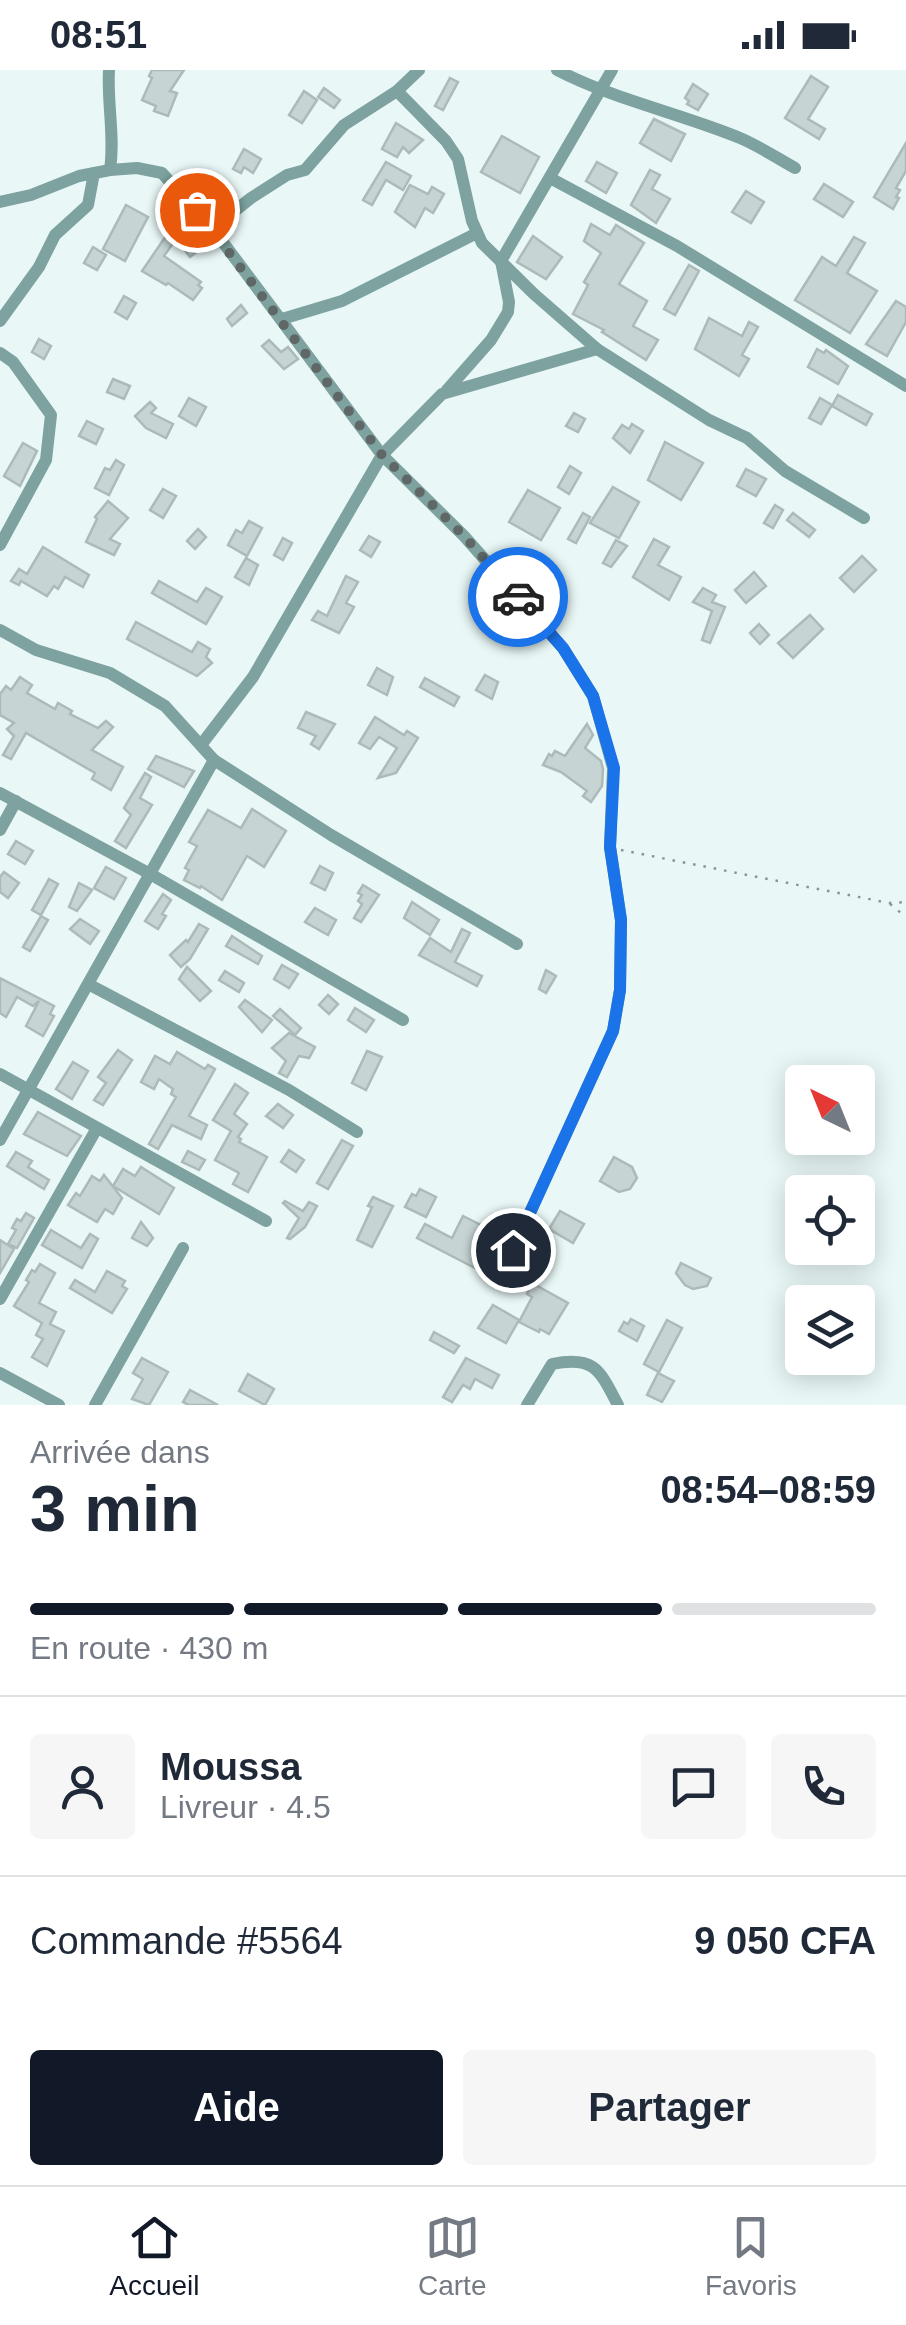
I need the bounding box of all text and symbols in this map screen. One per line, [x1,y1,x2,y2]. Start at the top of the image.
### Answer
text: 08:51 [50,14,147,56]
pin [155,168,240,253]
icon: bag [170,183,225,238]
courier [468,547,568,647]
icon: car [491,570,546,625]
north arrow [785,1065,875,1155]
map controls [785,1065,875,1375]
button: locate [785,1175,875,1265]
pin [471,1208,556,1293]
icon: home [486,1223,541,1278]
button: layers [785,1285,875,1375]
text: Arrivée dans [30,1434,210,1470]
text: 08:54–08:59 [660,1469,876,1511]
text: 3 min [30,1472,200,1545]
text: En route · 430 m [30,1630,268,1666]
button: person [30,1734,135,1839]
button: chat [641,1734,746,1839]
button: phone [771,1734,876,1839]
text: Moussa [160,1746,301,1788]
text: Livreur · 4.5 [160,1789,331,1825]
text: Commande #5564 [30,1920,343,1962]
text: 9 050 CFA [694,1920,876,1962]
button: Aide [30,2050,443,2165]
button: Partager [463,2050,876,2165]
tab: Accueil [109,2210,200,2302]
tab: Carte [418,2210,486,2302]
tab: Favoris [705,2210,797,2302]

